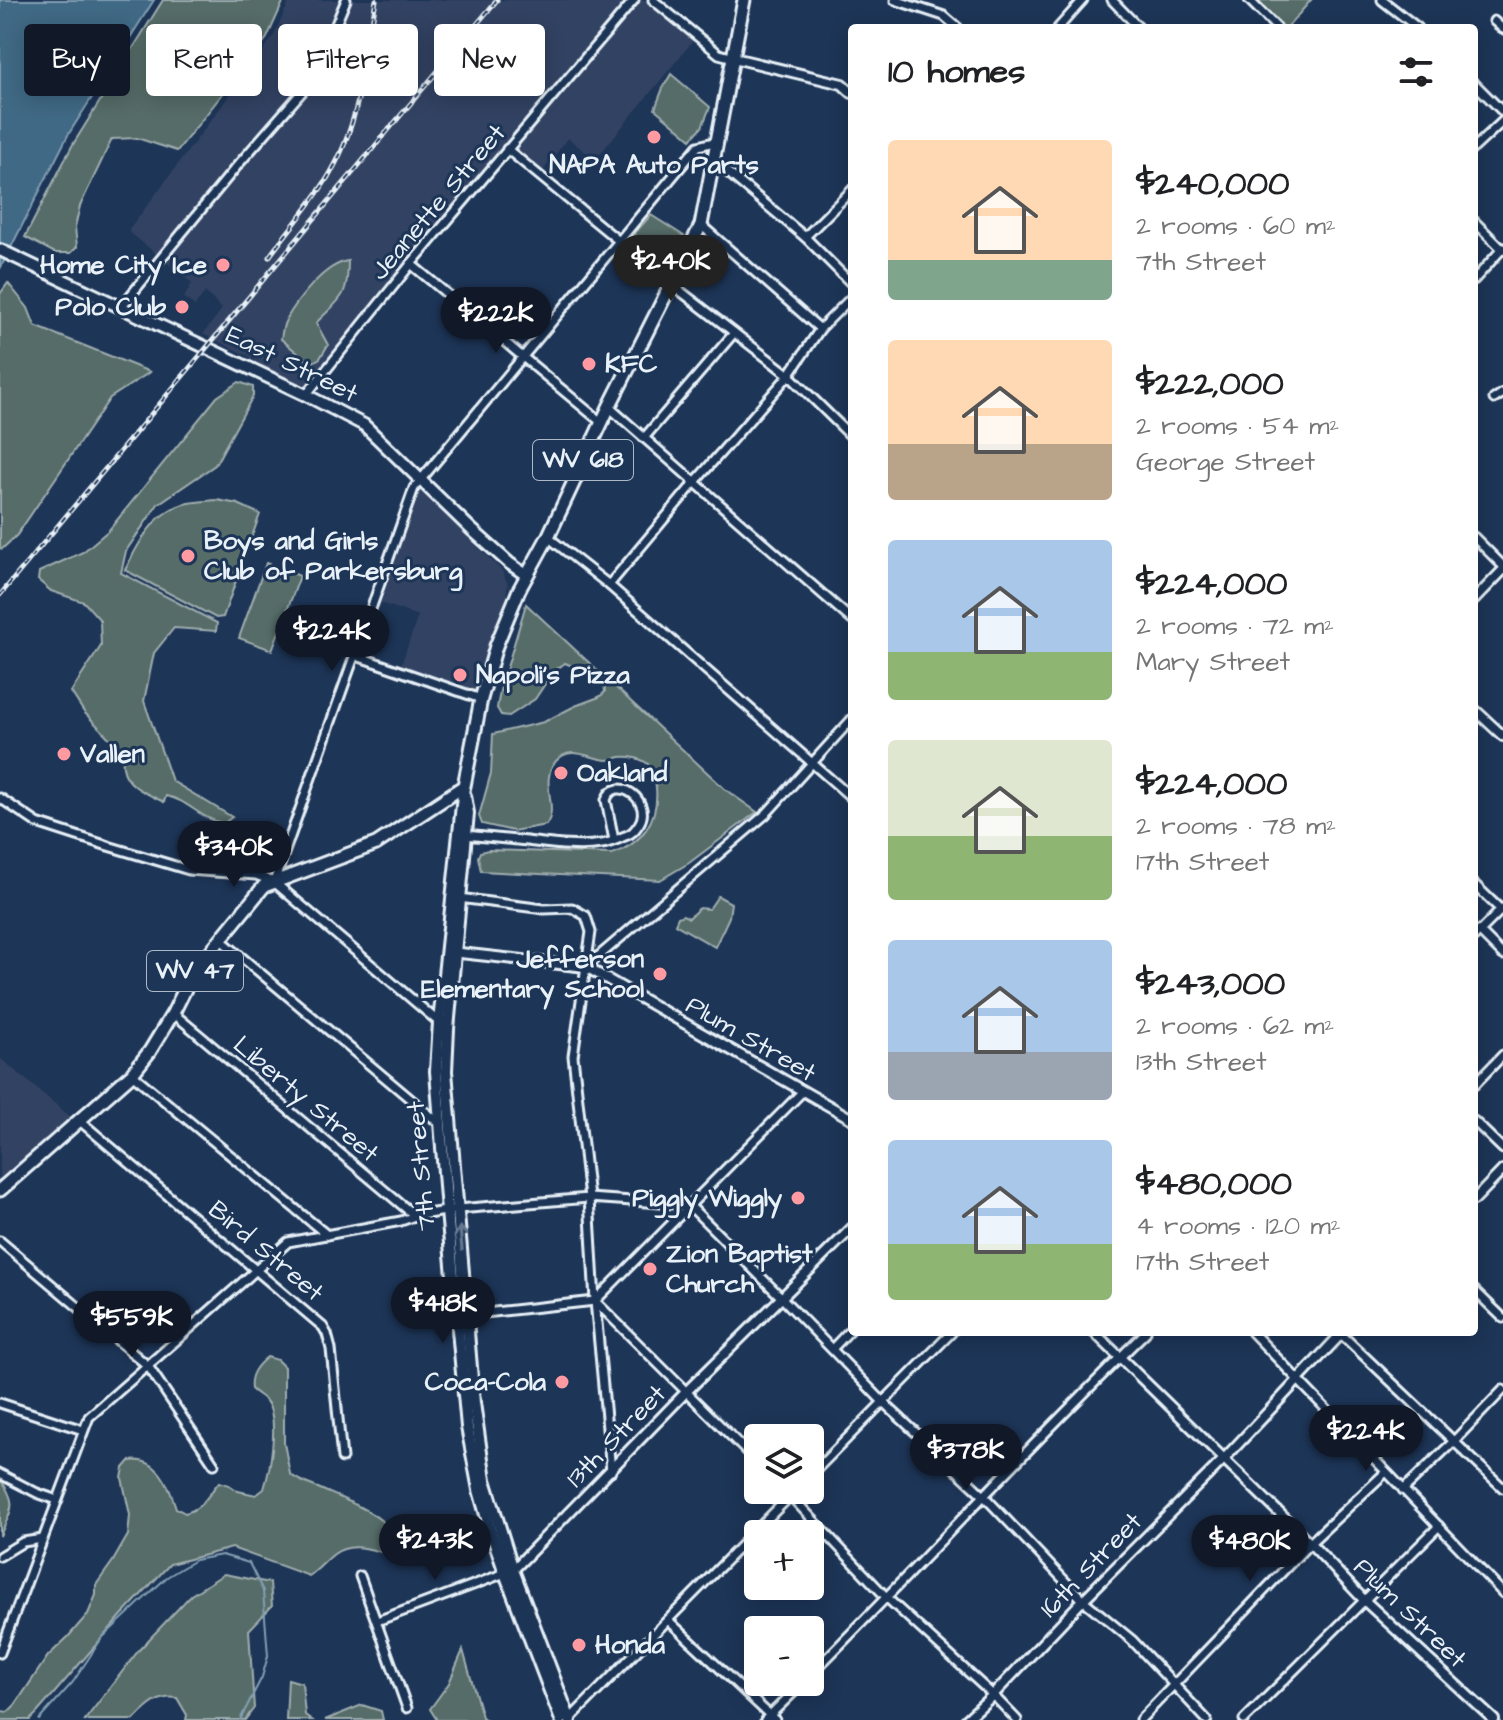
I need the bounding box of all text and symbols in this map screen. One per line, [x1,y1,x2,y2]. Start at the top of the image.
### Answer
chip: Buy [24,24,130,96]
chip: Rent [146,24,262,96]
chip: Filters [278,24,418,96]
chip: New [434,24,545,96]
text: 10 homes [888,48,1025,96]
icon: filters [1394,50,1438,94]
street label: Jeanette Street [362,116,514,288]
marker: NAPA Auto Parts [645,128,663,146]
place label: NAPA Auto Parts [549,147,759,183]
text: $240,000 [1136,160,1289,208]
icon: home [952,172,1048,268]
text: 2 rooms · 60 m² [1136,208,1336,244]
pin: $240K [615,235,727,303]
text: $240K [631,243,711,279]
text: 7th Street [1136,244,1266,280]
place label: Home City Ice [40,247,207,286]
marker: Home City Ice [214,256,232,274]
pin: $222K [440,287,552,355]
place label: Polo Club [55,289,166,325]
text: $222K [459,295,533,331]
marker: Polo Club [173,298,191,316]
street label: East Street [220,317,365,412]
place label: KFC [605,346,658,382]
marker: KFC [580,355,598,373]
text: $222,000 [1136,360,1284,408]
icon: home [952,372,1048,468]
text: 2 rooms · 54 m² [1136,408,1339,444]
road number: WV 618 [533,440,633,480]
text: George Street [1136,444,1315,480]
place label: Boys and Girls Club of Parkersburg [204,523,463,592]
marker: Boys and Girls Club of Parkersburg [179,547,197,565]
text: $224,000 [1136,560,1287,608]
icon: home [952,572,1048,668]
pin: $224K [276,605,388,673]
text: 2 rooms · 72 m² [1136,608,1334,644]
text: $224K [293,613,371,649]
text: Mary Street [1136,644,1290,680]
place label: Napoli's Pizza [476,657,631,693]
marker: Napoli's Pizza [451,666,469,684]
place label: Vallen [79,736,145,772]
marker: Vallen [55,745,73,763]
place label: Oakland [577,755,668,791]
text: $224,000 [1136,760,1287,808]
marker: Oakland [552,764,570,782]
icon: home [952,772,1048,868]
text: 2 rooms · 78 m² [1136,808,1336,844]
pin: $340K [178,821,290,889]
text: $340K [195,829,273,865]
text: 17th Street [1136,844,1269,880]
place label: Jefferson Elementary School [421,941,644,1010]
road number: WV 47 [147,951,243,991]
text: $243,000 [1136,960,1285,1008]
marker: Jefferson Elementary School [651,965,669,983]
icon: home [952,972,1048,1068]
street label: Plum Street [679,987,823,1091]
text: 2 rooms · 62 m² [1136,1008,1334,1044]
street label: Liberty Street [224,1027,387,1173]
text: 13th Street [1136,1044,1267,1080]
street label: 7th Street [397,1099,445,1232]
text: $480,000 [1136,1160,1292,1208]
icon: home [952,1172,1048,1268]
place label: Piggly Wiggly [632,1180,783,1219]
marker: Piggly Wiggly [789,1189,807,1207]
street label: Bird Street [201,1192,332,1310]
text: 4 rooms · 120 m² [1136,1208,1340,1244]
one-way arrow [453,1225,468,1252]
place label: Zion Baptist Church [666,1236,813,1302]
text: 17th Street [1136,1244,1269,1280]
marker: Zion Baptist Church [641,1260,659,1278]
pin: $418K [387,1277,499,1345]
text: $418K [409,1285,477,1321]
pin: $559K [76,1291,188,1359]
text: $559K [91,1299,173,1335]
place label: Coca-Cola [425,1364,547,1400]
marker: Coca-Cola [553,1373,571,1391]
street label: 13th Street [558,1376,675,1495]
pin: $224K [1310,1405,1422,1473]
text: $224K [1327,1413,1405,1449]
map controls [744,1424,824,1696]
button: layers [744,1424,824,1504]
pin: $378K [910,1424,1022,1492]
text: $378K [928,1432,1004,1468]
street label: 16th Street [1032,1504,1151,1626]
pin: $243K [379,1514,491,1582]
pin: $480K [1194,1515,1306,1583]
button: + [744,1520,824,1600]
text: $243K [397,1522,473,1558]
text: $480K [1209,1523,1291,1559]
street label: Plum Street [1345,1550,1475,1677]
button: − [744,1616,824,1696]
place label: Honda [595,1627,666,1663]
marker: Honda [570,1636,588,1654]

